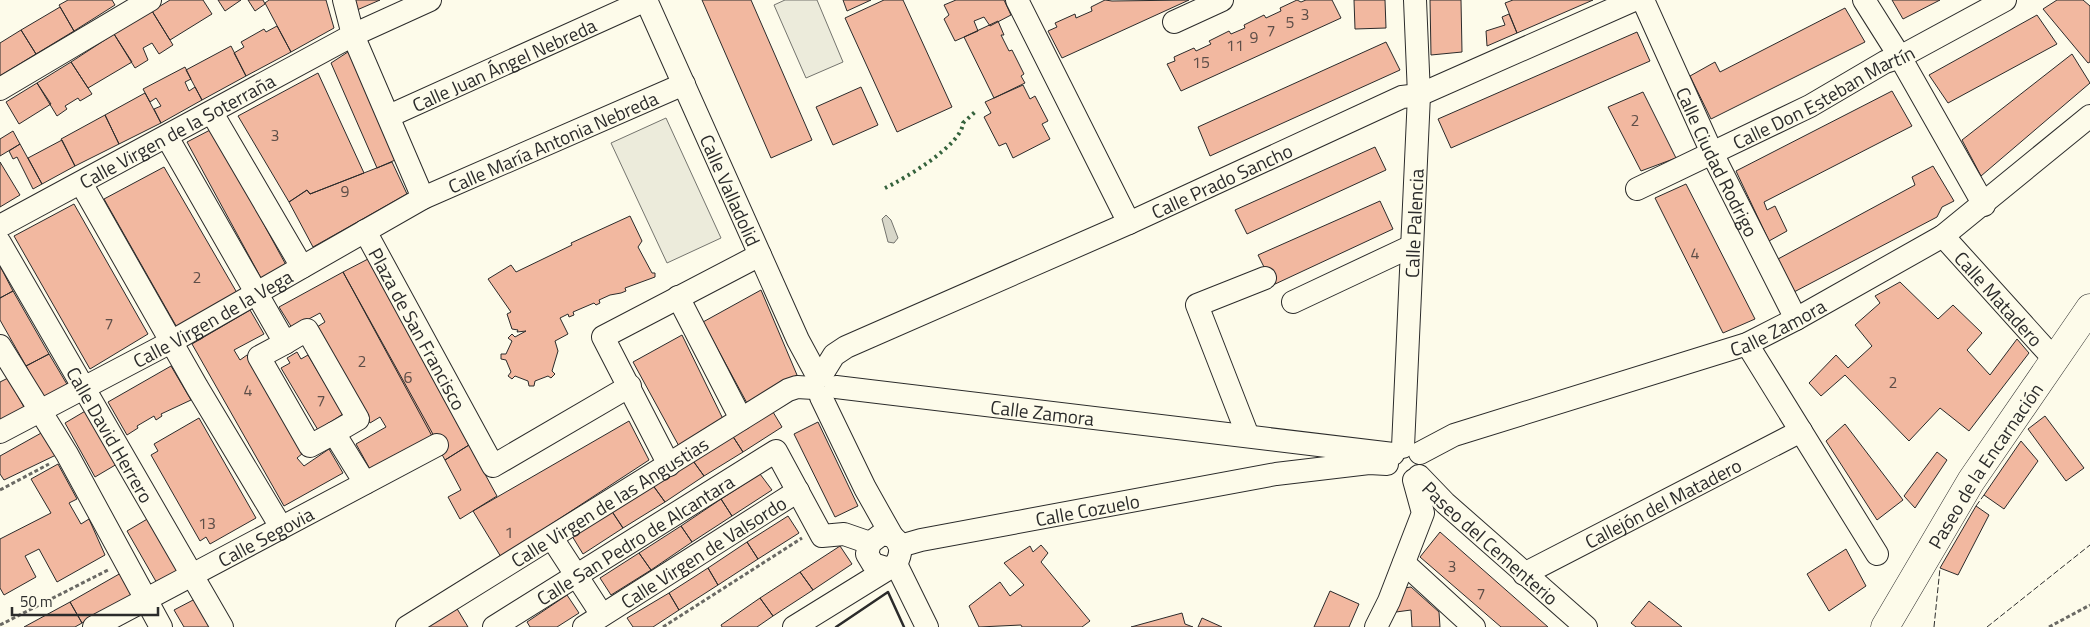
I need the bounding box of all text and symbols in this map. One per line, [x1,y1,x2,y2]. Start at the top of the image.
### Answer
house number: 3 [1301,2,1309,26]
street label: Calle Juan Ángel Nebreda [407,10,601,118]
house number: 5 [1286,10,1295,34]
house number: 7 [1267,18,1275,42]
house number: 9 [1250,25,1259,49]
house number: 11 [1226,33,1244,57]
street label: Calle Don Esteban Martín [1727,37,1919,156]
house number: 15 [1192,50,1210,74]
street label: Calle Virgen de la Soterraña [74,65,280,195]
street label: Calle Ciudad Rodrigo [1669,82,1766,241]
street label: Calle María Antonia Nebreda [443,83,663,200]
house number: 2 [1631,108,1639,132]
house number: 3 [271,123,279,147]
street label: Calle Valladolid [693,129,769,250]
street label: Calle Prado Sancho [1146,135,1297,225]
street label: Calle Palencia [1396,167,1430,279]
house number: 9 [341,179,350,203]
house number: 4 [1691,241,1700,265]
street label: Plaza de San Francisco [362,242,474,415]
street label: Calle Matadero [1948,244,2050,353]
street label: Calle Virgen de la Vega [127,261,298,374]
house number: 2 [193,265,201,289]
street label: Calle Zamora [1726,290,1831,363]
house number: 7 [105,311,113,335]
house number: 2 [358,349,366,373]
street label: Calle David Herrero [60,361,161,508]
house number: 6 [404,365,413,389]
house number: 2 [1889,370,1897,394]
street label: Paseo de la Encarnación [1920,376,2049,554]
house number: 4 [244,378,253,402]
house number: 7 [317,388,325,412]
street label: Calle Zamora [989,391,1096,433]
street label: Calle Virgen de las Angustias [505,429,714,574]
street label: Callejón del Matadero [1579,450,1746,555]
street label: Calle San Pedro de Alcantara [530,466,740,612]
street label: Paseo del Cementerio [1416,474,1565,611]
street label: Calle Cozuelo [1033,485,1142,533]
street label: Calle Virgen de Valsordo [614,488,792,615]
street label: Calle Segovia [212,498,319,573]
house number: 13 [198,511,216,535]
house number: 1 [505,520,513,544]
house number: 3 [1448,554,1456,578]
house number: 7 [1477,581,1485,605]
scale bar [12,584,159,616]
text: 50 m [20,590,53,613]

